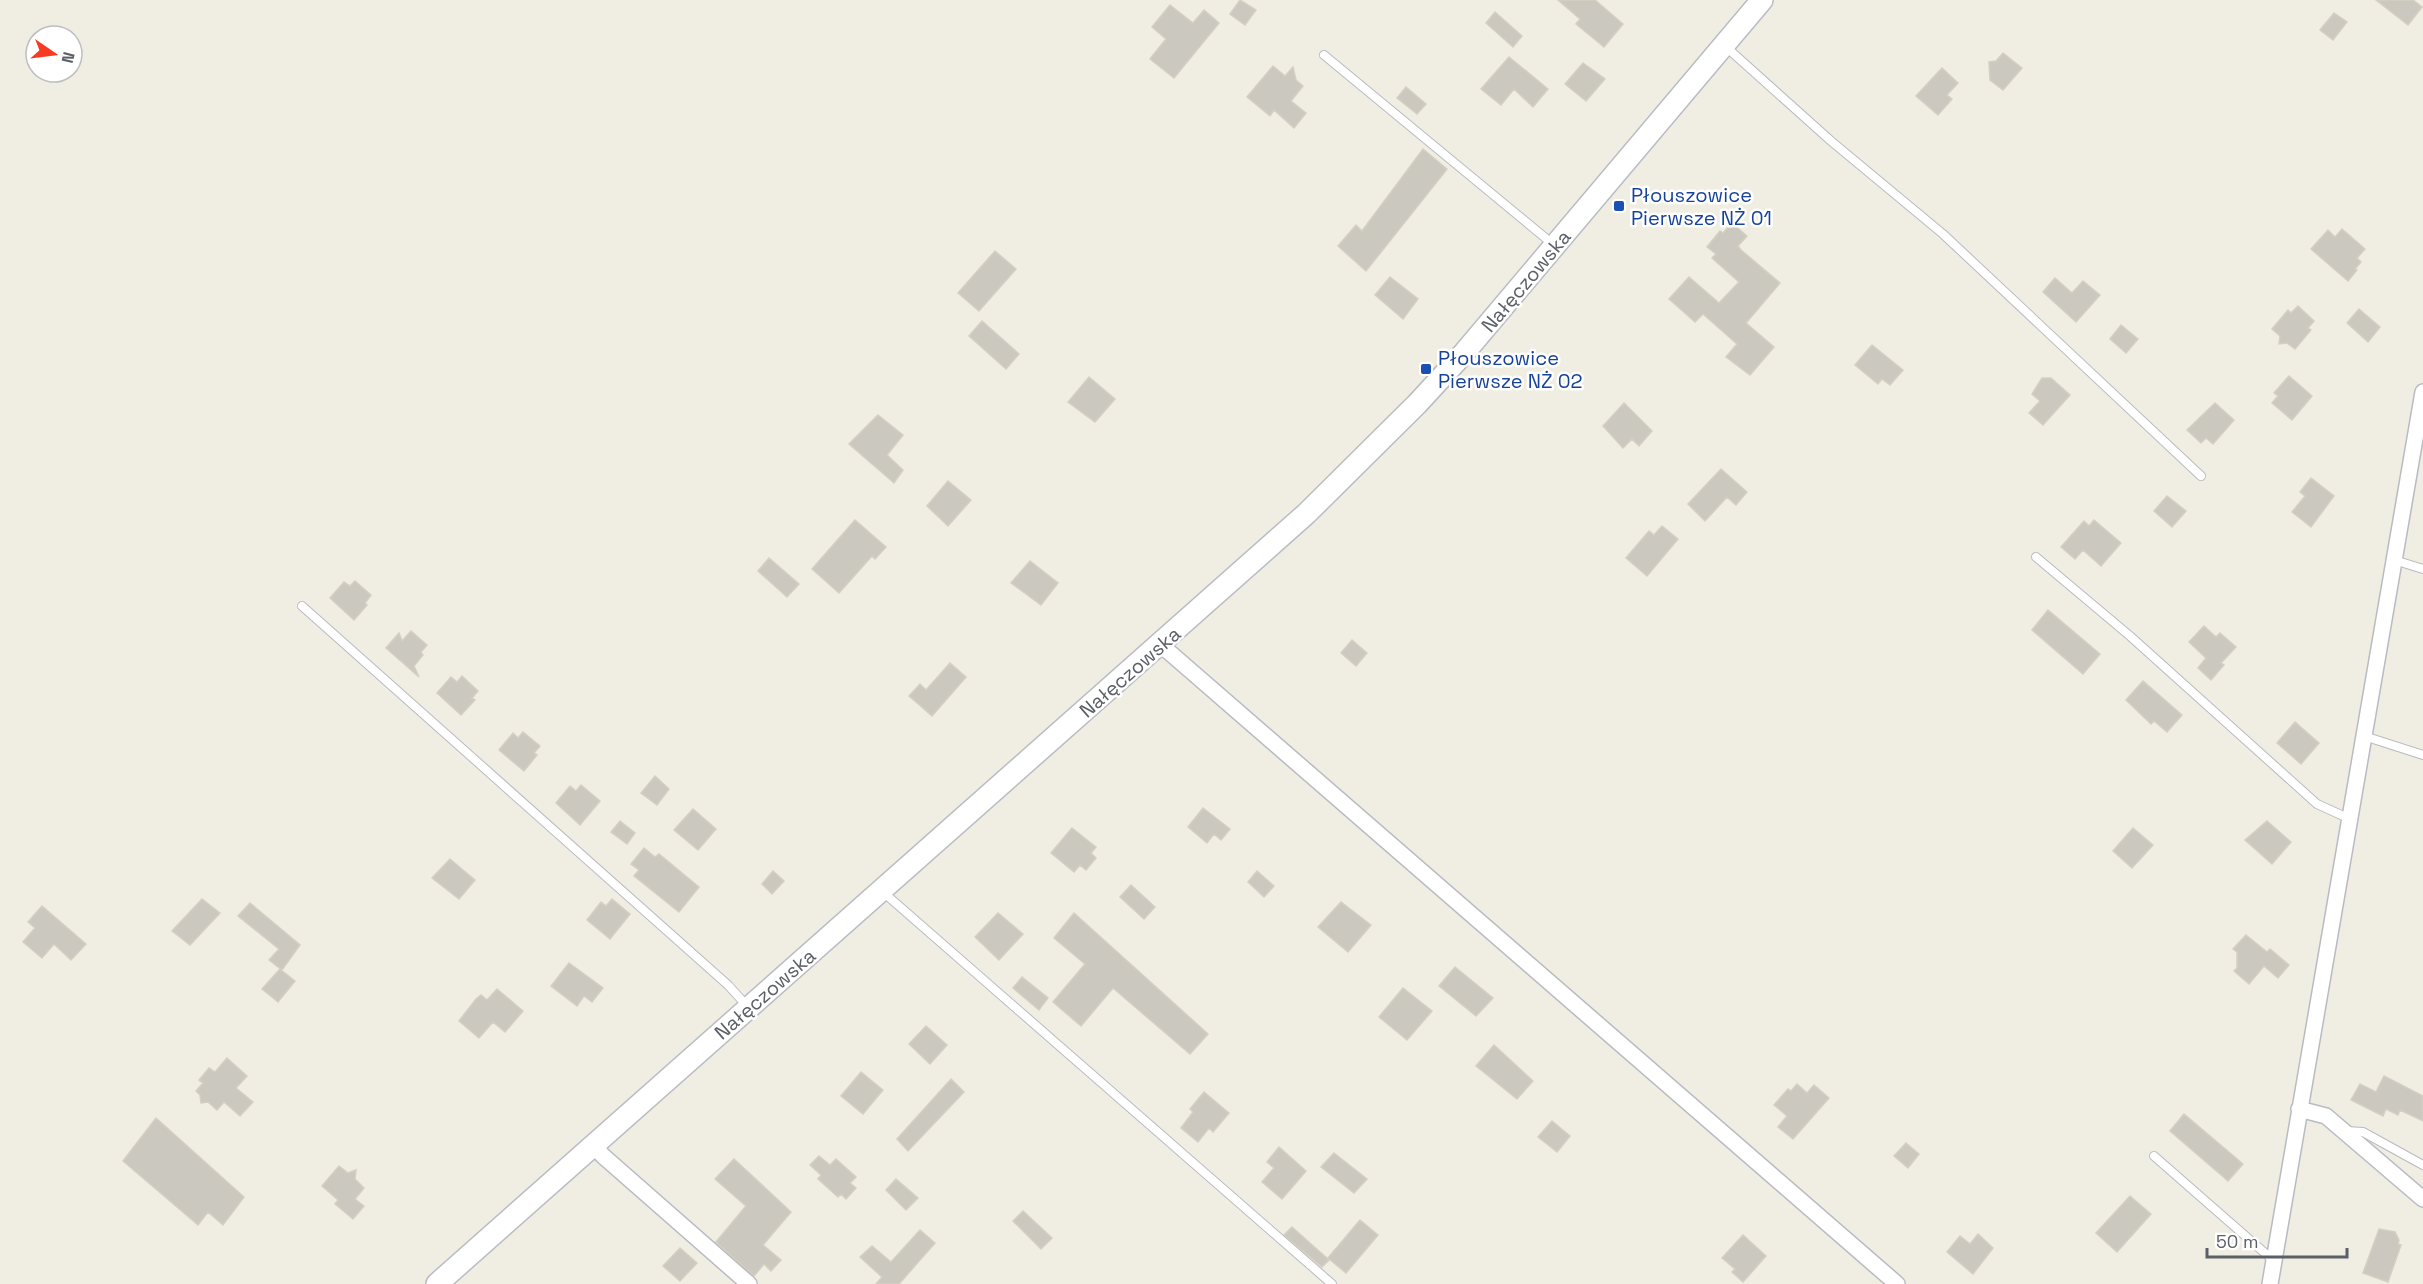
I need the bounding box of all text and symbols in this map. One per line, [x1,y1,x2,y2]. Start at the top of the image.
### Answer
north arrow [24,24,84,84]
text: N [57,50,80,65]
place label: Płouszowice Pierwsze NŻ 01 [1631,182,1772,231]
marker: Płouszowice Pierwsze NŻ 01 [1612,199,1626,213]
street label: Nałęczowska [1475,224,1577,338]
place label: Płouszowice Pierwsze NŻ 02 [1438,345,1583,394]
marker: Płouszowice Pierwsze NŻ 02 [1419,362,1433,376]
street label: Nałęczowska [1074,621,1186,723]
street label: Nałęczowska [709,943,821,1045]
scale bar [2207,1221,2346,1259]
text: 50 m [2216,1230,2258,1253]

